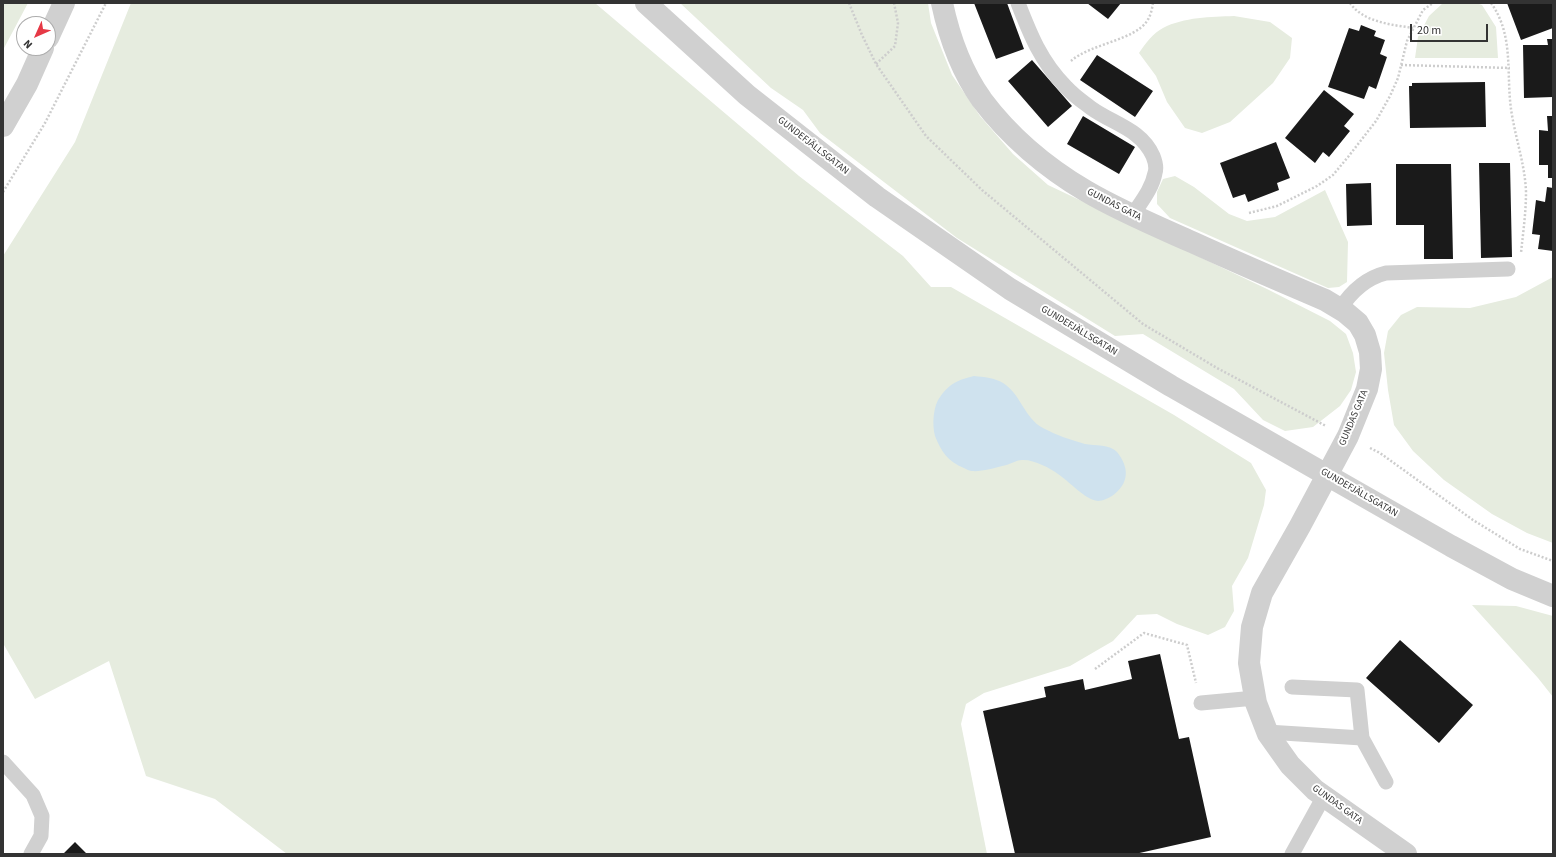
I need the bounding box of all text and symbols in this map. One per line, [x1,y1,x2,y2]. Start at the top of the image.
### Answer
north arrow [16,16,56,56]
scale bar [1412,16,1490,42]
text: 20 m [1417,22,1441,39]
text: N [20,36,36,52]
street label: GUNDEFJÄLLSGATAN [775,114,851,178]
street label: GUNDAS GATA [1085,186,1143,224]
street label: GUNDEFJÄLLSGATAN [1039,303,1119,359]
street label: GUNDAS GATA [1337,388,1371,448]
street label: GUNDEFJÄLLSGATAN [1318,466,1400,520]
street label: GUNDAS GATA [1309,783,1365,827]

